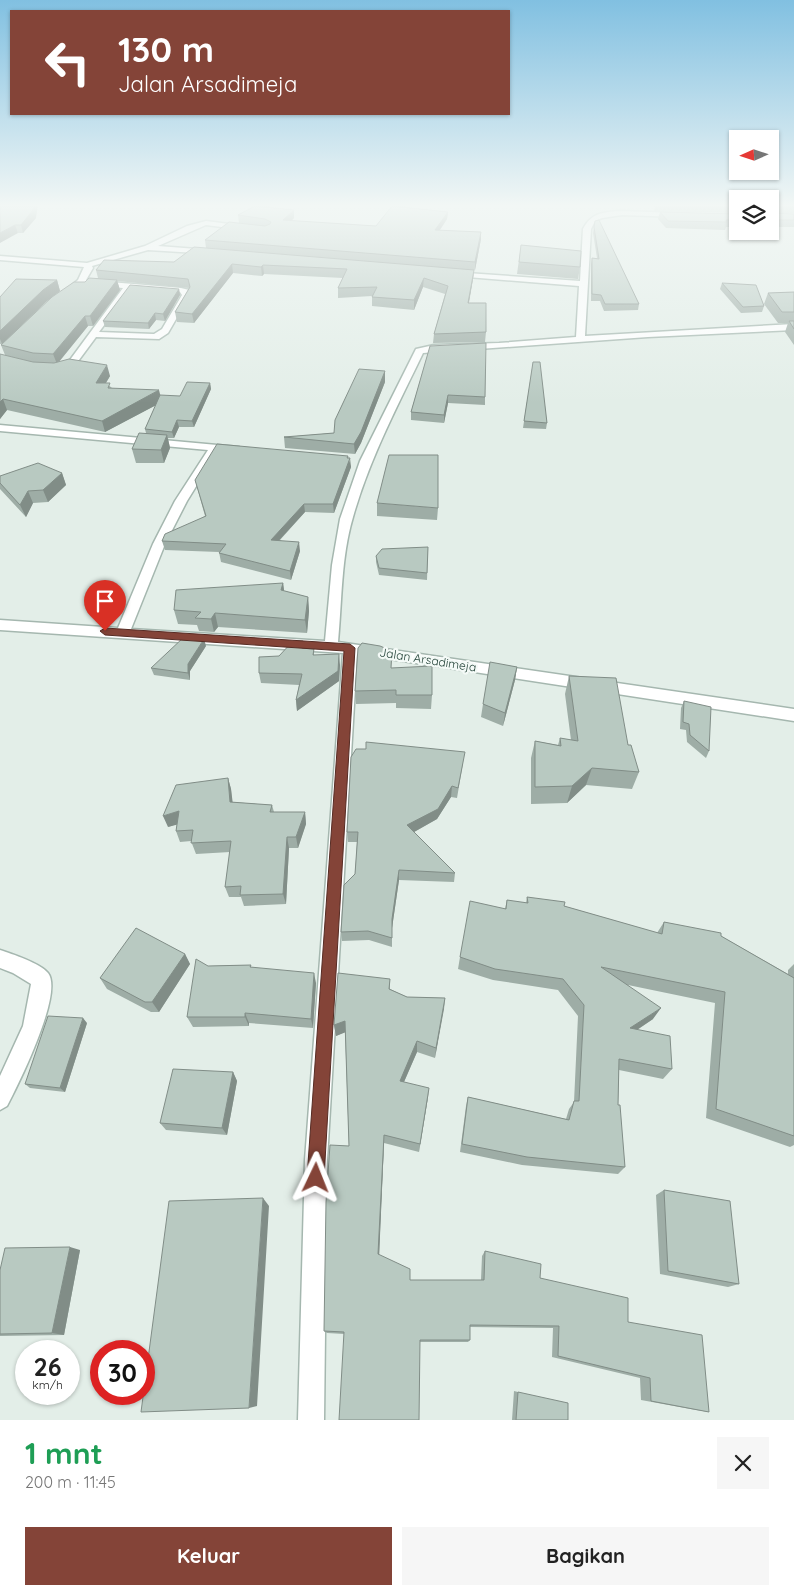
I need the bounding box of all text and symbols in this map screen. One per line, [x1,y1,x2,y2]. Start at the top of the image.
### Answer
text: 130 m [118,27,214,71]
icon: left [35,30,100,95]
text: Jalan Arsadimeja [118,70,297,98]
north arrow [729,130,779,180]
map controls [729,130,779,240]
button: layers [729,190,779,240]
pin [84,580,126,631]
icon: arrive [91,587,119,615]
street label: Jalan Arsadimeja [379,644,478,675]
position arrow [289,1151,341,1203]
speed limit sign: 30 [90,1340,155,1405]
text: 26 [33,1351,62,1382]
text: km/h [32,1377,63,1392]
text: 1 mnt [25,1434,103,1472]
button: close [717,1437,769,1489]
text: 200 m · 11:45 [25,1472,116,1492]
button: Keluar [25,1527,392,1585]
button: Bagikan [402,1527,769,1585]

